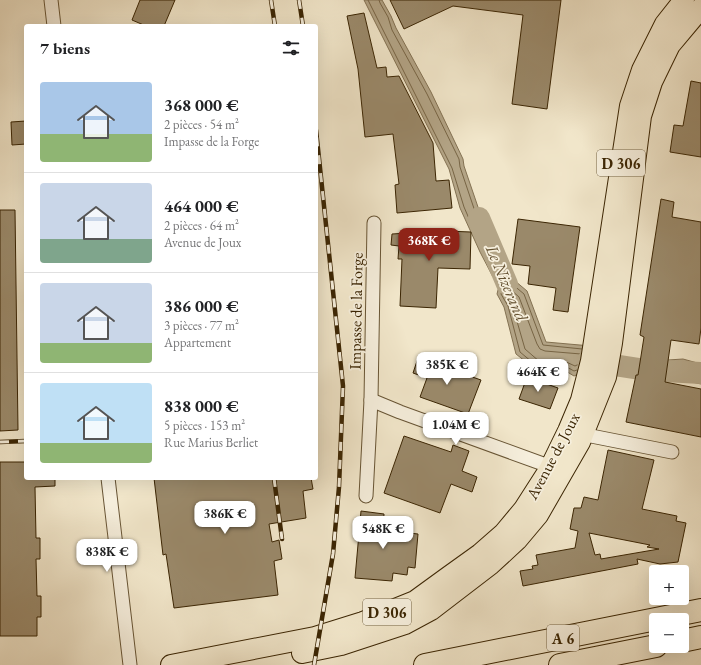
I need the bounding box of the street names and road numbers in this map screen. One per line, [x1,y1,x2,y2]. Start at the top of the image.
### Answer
road number: D 306 [597,150,645,176]
street label: Impasse de la Forge [344,252,368,370]
street label: Avenue de Joux [521,409,585,504]
road number: D 306 [363,599,411,625]
road number: A 6 [547,625,579,651]

